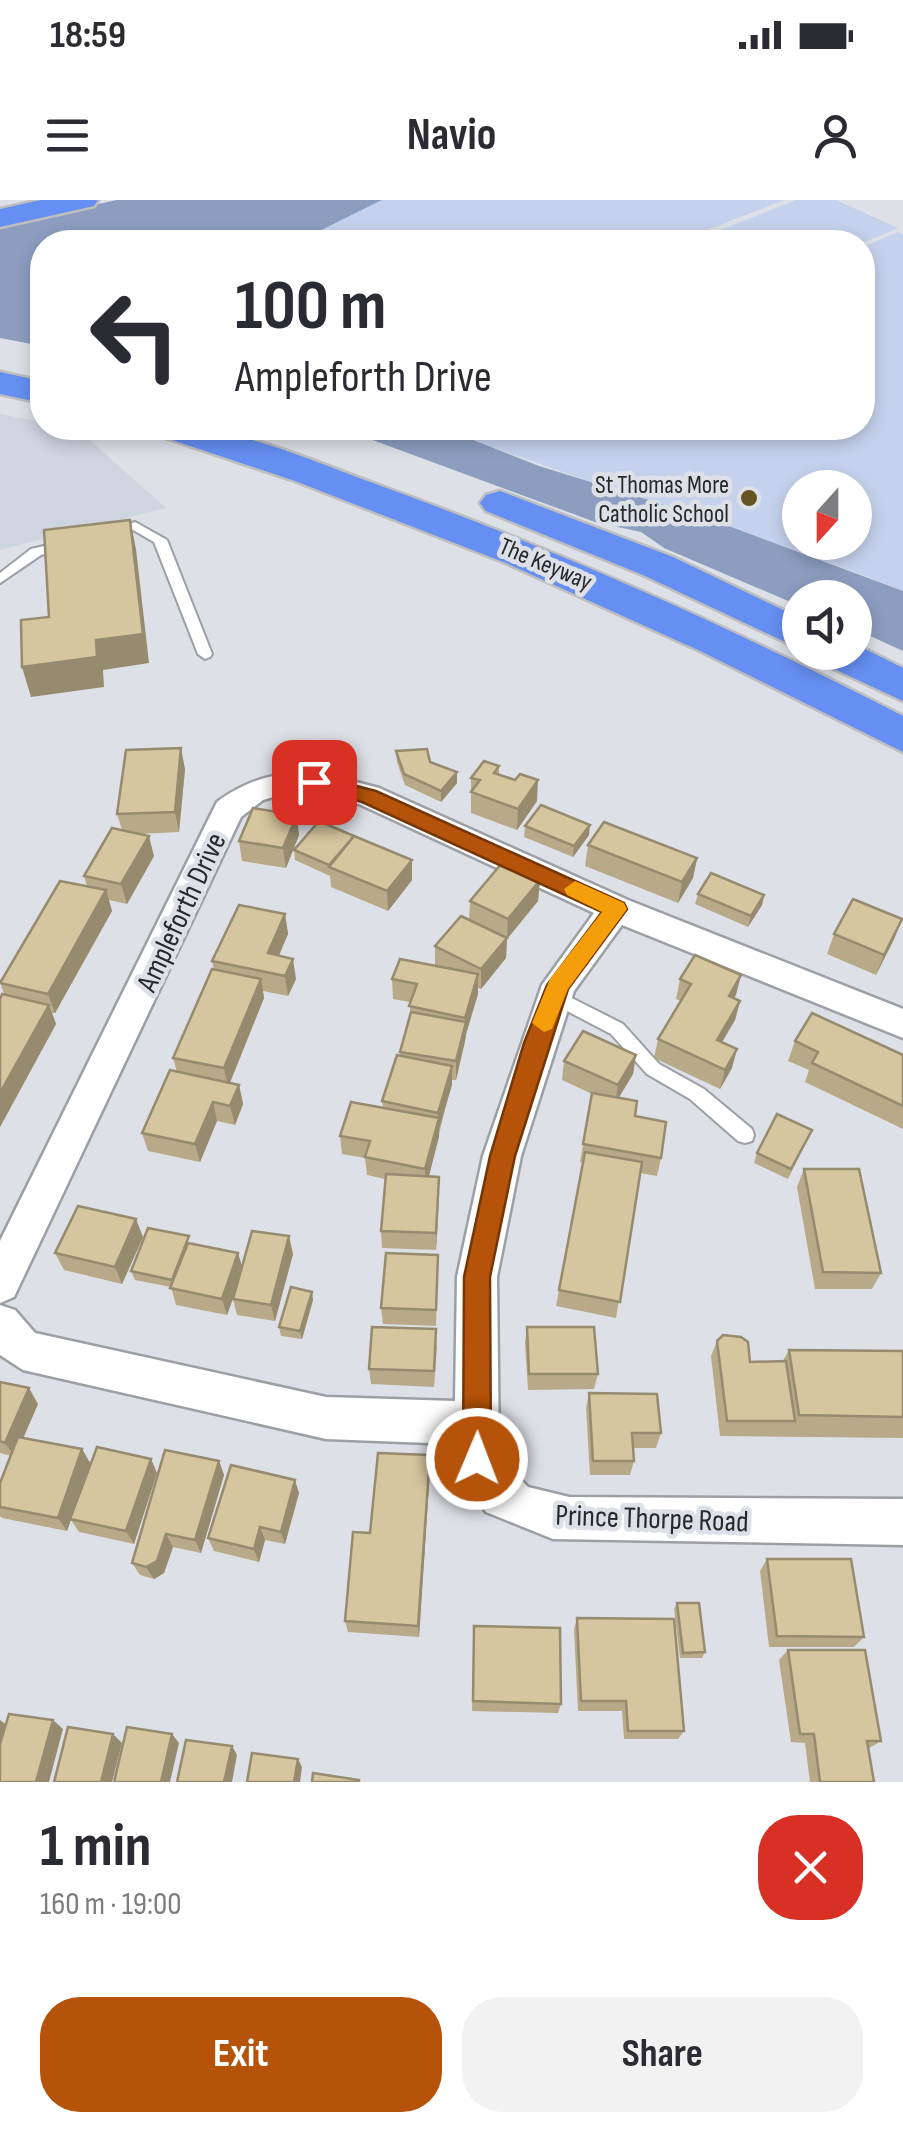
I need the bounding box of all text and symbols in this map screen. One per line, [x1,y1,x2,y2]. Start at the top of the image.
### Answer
text: 18:59 [50,13,126,58]
icon: menu [40,108,95,163]
text: Navio [407,108,496,163]
icon: person [808,108,863,163]
text: 100 m [235,265,386,349]
icon: left [70,270,200,400]
text: Ampleforth Drive [235,350,492,405]
place label: St Thomas More Catholic School [595,470,729,530]
north arrow [782,470,872,560]
map controls [782,470,872,670]
marker: St Thomas More Catholic School [738,487,760,509]
street label: The Keyway [494,531,597,598]
button: sound [782,580,872,670]
pin [272,740,357,825]
icon: arrive [287,755,342,810]
street label: Ampleforth Drive [129,827,234,999]
position arrow [425,1407,529,1511]
street label: Prince Thorpe Road [555,1498,749,1540]
text: 1 min [40,1811,152,1883]
button: close [758,1815,863,1920]
text: 160 m · 19:00 [40,1885,182,1924]
button: Exit [40,1997,442,2112]
button: Share [462,1997,863,2112]

